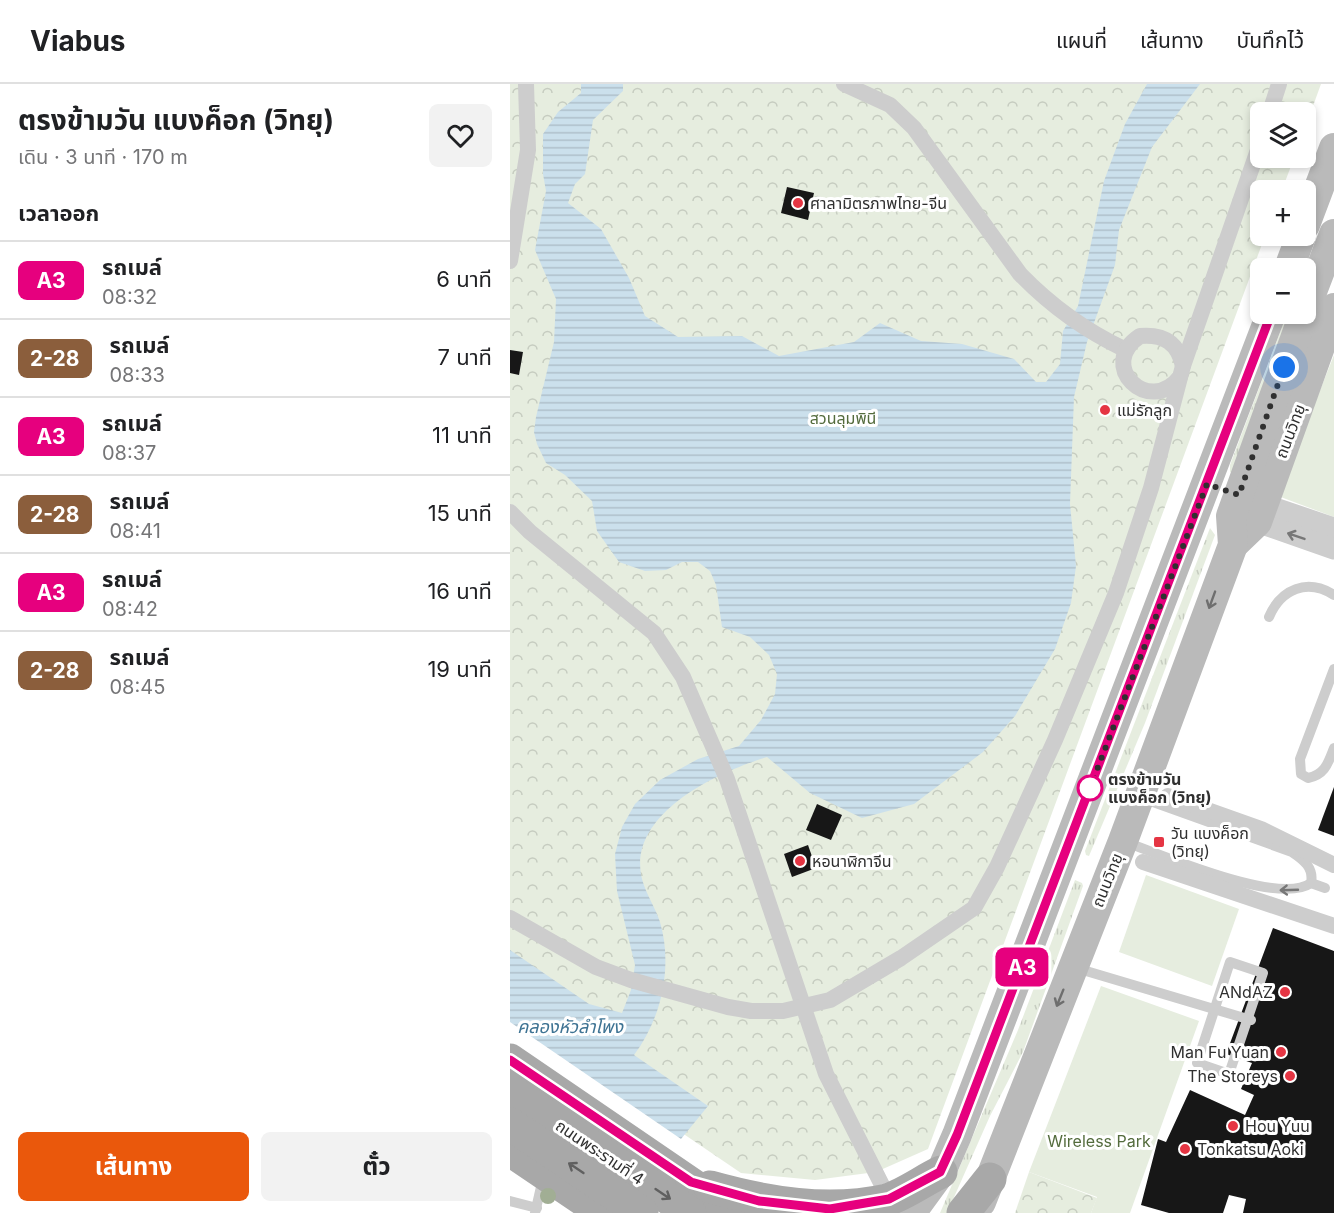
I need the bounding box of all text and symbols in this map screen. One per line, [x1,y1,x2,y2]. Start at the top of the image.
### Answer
text: Viabus [30,24,126,58]
text: แผนที่ [1056,28,1107,53]
text: เส้นทาง [1140,28,1204,53]
text: บันทึกไว้ [1237,28,1304,53]
map controls [1250,102,1316,324]
button: layers [1250,102,1316,168]
text: ตรงข้ามวัน แบงค็อก (วิทยุ) [18,103,334,137]
button: heart [429,104,492,167]
text: เดิน · 3 นาที · 170 m [18,145,188,169]
button: + [1250,180,1316,246]
place label: ศาลามิตรภาพไทย-จีน [810,193,947,213]
marker: ศาลามิตรภาพไทย-จีน [791,196,805,210]
text: เวลาออก [18,200,99,226]
text: รถเมล์ [102,254,162,280]
button: − [1250,258,1316,324]
text: 6 นาที [436,266,492,292]
text: A3 [36,268,66,293]
text: 08:32 [102,285,157,309]
text: รถเมล์ [110,332,170,358]
text: 7 นาที [438,344,492,370]
text: 2-28 [30,346,80,371]
your location [1269,352,1299,382]
text: 08:33 [110,363,165,387]
place label: แม่รักลูก [1117,400,1172,420]
street label: ถนนวิทยุ [1271,401,1309,461]
marker: แม่รักลูก [1098,403,1112,417]
park label: สวนลุมพินี [810,408,876,428]
text: รถเมล์ [102,410,162,436]
text: 11 นาที [432,422,492,448]
text: A3 [36,424,66,449]
text: 08:37 [102,441,156,465]
text: รถเมล์ [110,488,170,514]
text: 15 นาที [428,500,492,526]
text: 2-28 [30,502,80,527]
text: 08:41 [110,519,161,543]
one-way arrow [1287,529,1305,540]
text: รถเมล์ [102,566,162,592]
text: 16 นาที [427,578,492,604]
text: A3 [36,580,66,605]
one-way arrow [1206,590,1217,609]
text: 08:42 [102,597,158,621]
text: รถเมล์ [110,644,170,670]
text: 19 นาที [427,656,492,682]
text: 2-28 [30,658,80,683]
text: 08:45 [110,675,165,699]
place label: ตรงข้ามวัน แบงค็อก (วิทยุ) [1108,769,1212,807]
marker: ตรงข้ามวัน แบงค็อก (วิทยุ) [1077,775,1103,801]
place label: วัน แบงค็อก (วิทยุ) [1171,823,1249,861]
marker: วัน แบงค็อก (วิทยุ) [1152,835,1166,849]
street label: ถนนวิทยุ [1087,850,1127,910]
place label: หอนาฬิกาจีน [812,851,892,871]
marker: หอนาฬิกาจีน [793,854,807,868]
one-way arrow [1280,884,1300,895]
line badge: A3 [995,948,1049,986]
text: A3 [1007,955,1037,980]
place label: ANdAZ [1219,982,1273,1002]
marker: ANdAZ [1278,985,1292,999]
one-way arrow [1054,988,1065,1007]
water label: คลองหัวลำโพง [517,1016,624,1037]
place label: Man Fu Yuan [1171,1042,1269,1062]
marker: Man Fu Yuan [1274,1045,1288,1059]
place label: The Storeys [1187,1066,1278,1086]
marker: The Storeys [1283,1069,1297,1083]
street label: ถนนพระรามที่ 4 [552,1114,649,1189]
place label: Hou Yuu [1245,1116,1310,1136]
marker: Hou Yuu [1226,1119,1240,1133]
park label: Wireless Park [1047,1131,1151,1151]
button: เส้นทาง [18,1132,249,1201]
button: ตั๋ว [261,1132,492,1201]
place label: Tonkatsu Aoki [1197,1139,1304,1159]
marker: Tonkatsu Aoki [1178,1142,1192,1156]
one-way arrow [568,1162,584,1174]
one-way arrow [654,1188,670,1200]

